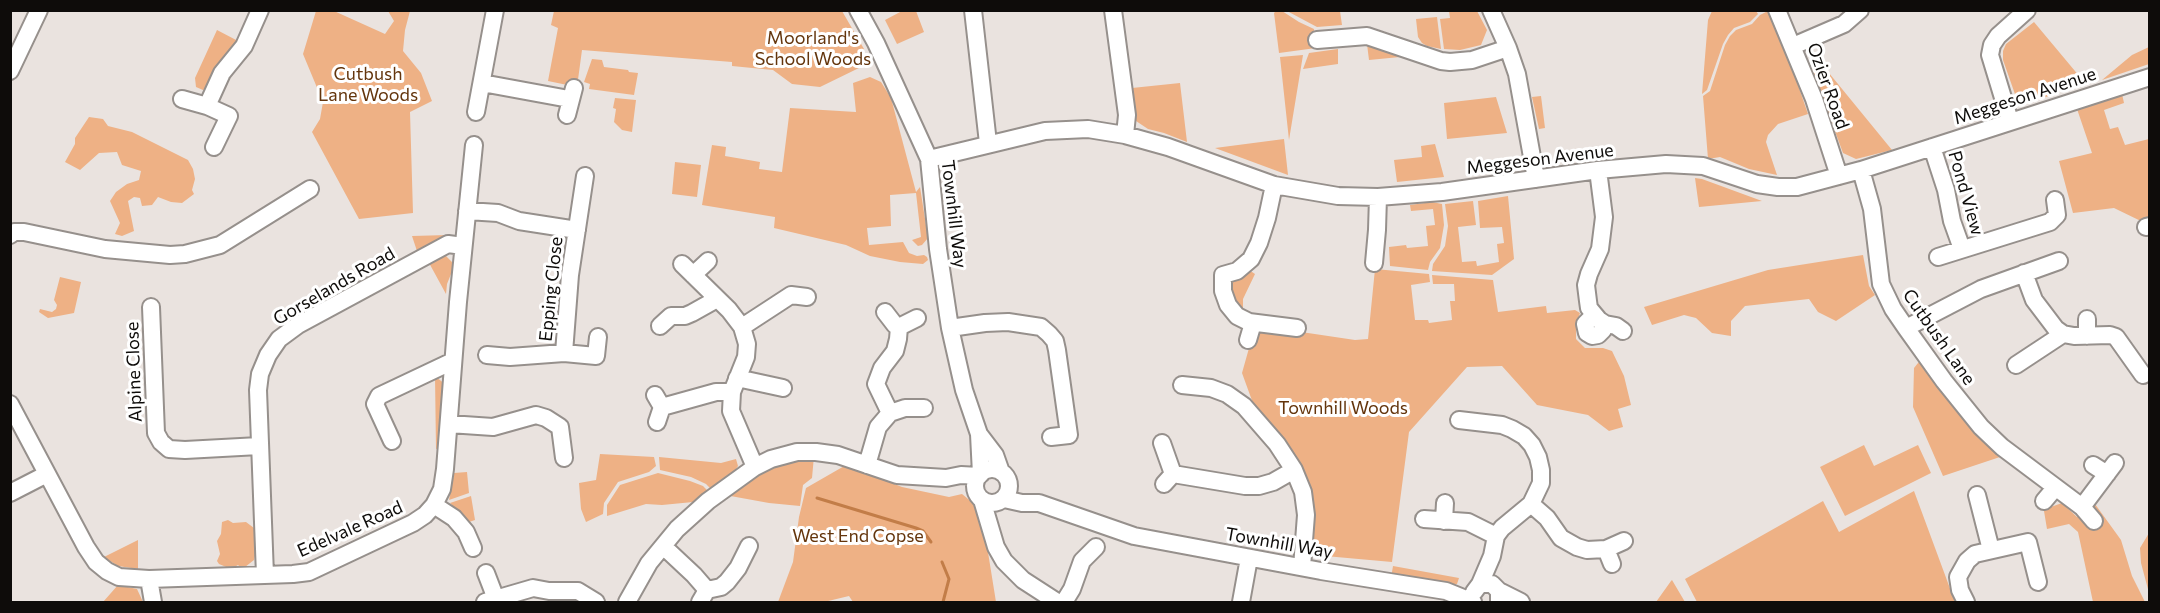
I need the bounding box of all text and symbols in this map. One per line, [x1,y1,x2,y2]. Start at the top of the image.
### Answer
park label: Moorland's School Woods [755,27,871,70]
street label: Ozier Road [1802,40,1854,132]
park label: Cutbush Lane Woods [318,63,418,106]
street label: Meggeson Avenue [1951,63,2099,129]
street label: Meggeson Avenue [1465,139,1615,179]
street label: Pond View [1944,148,1988,238]
street label: Townhill Way [937,159,971,269]
street label: Epping Close [535,236,567,342]
street label: Gorselands Road [269,242,399,330]
street label: Cutbush Lane [1898,285,1980,389]
street label: Alpine Close [121,321,147,423]
park label: Townhill Woods [1278,397,1408,419]
street label: Edelvale Road [294,496,406,562]
street label: Townhill Way [1224,523,1334,563]
park label: West End Copse [792,525,924,547]

